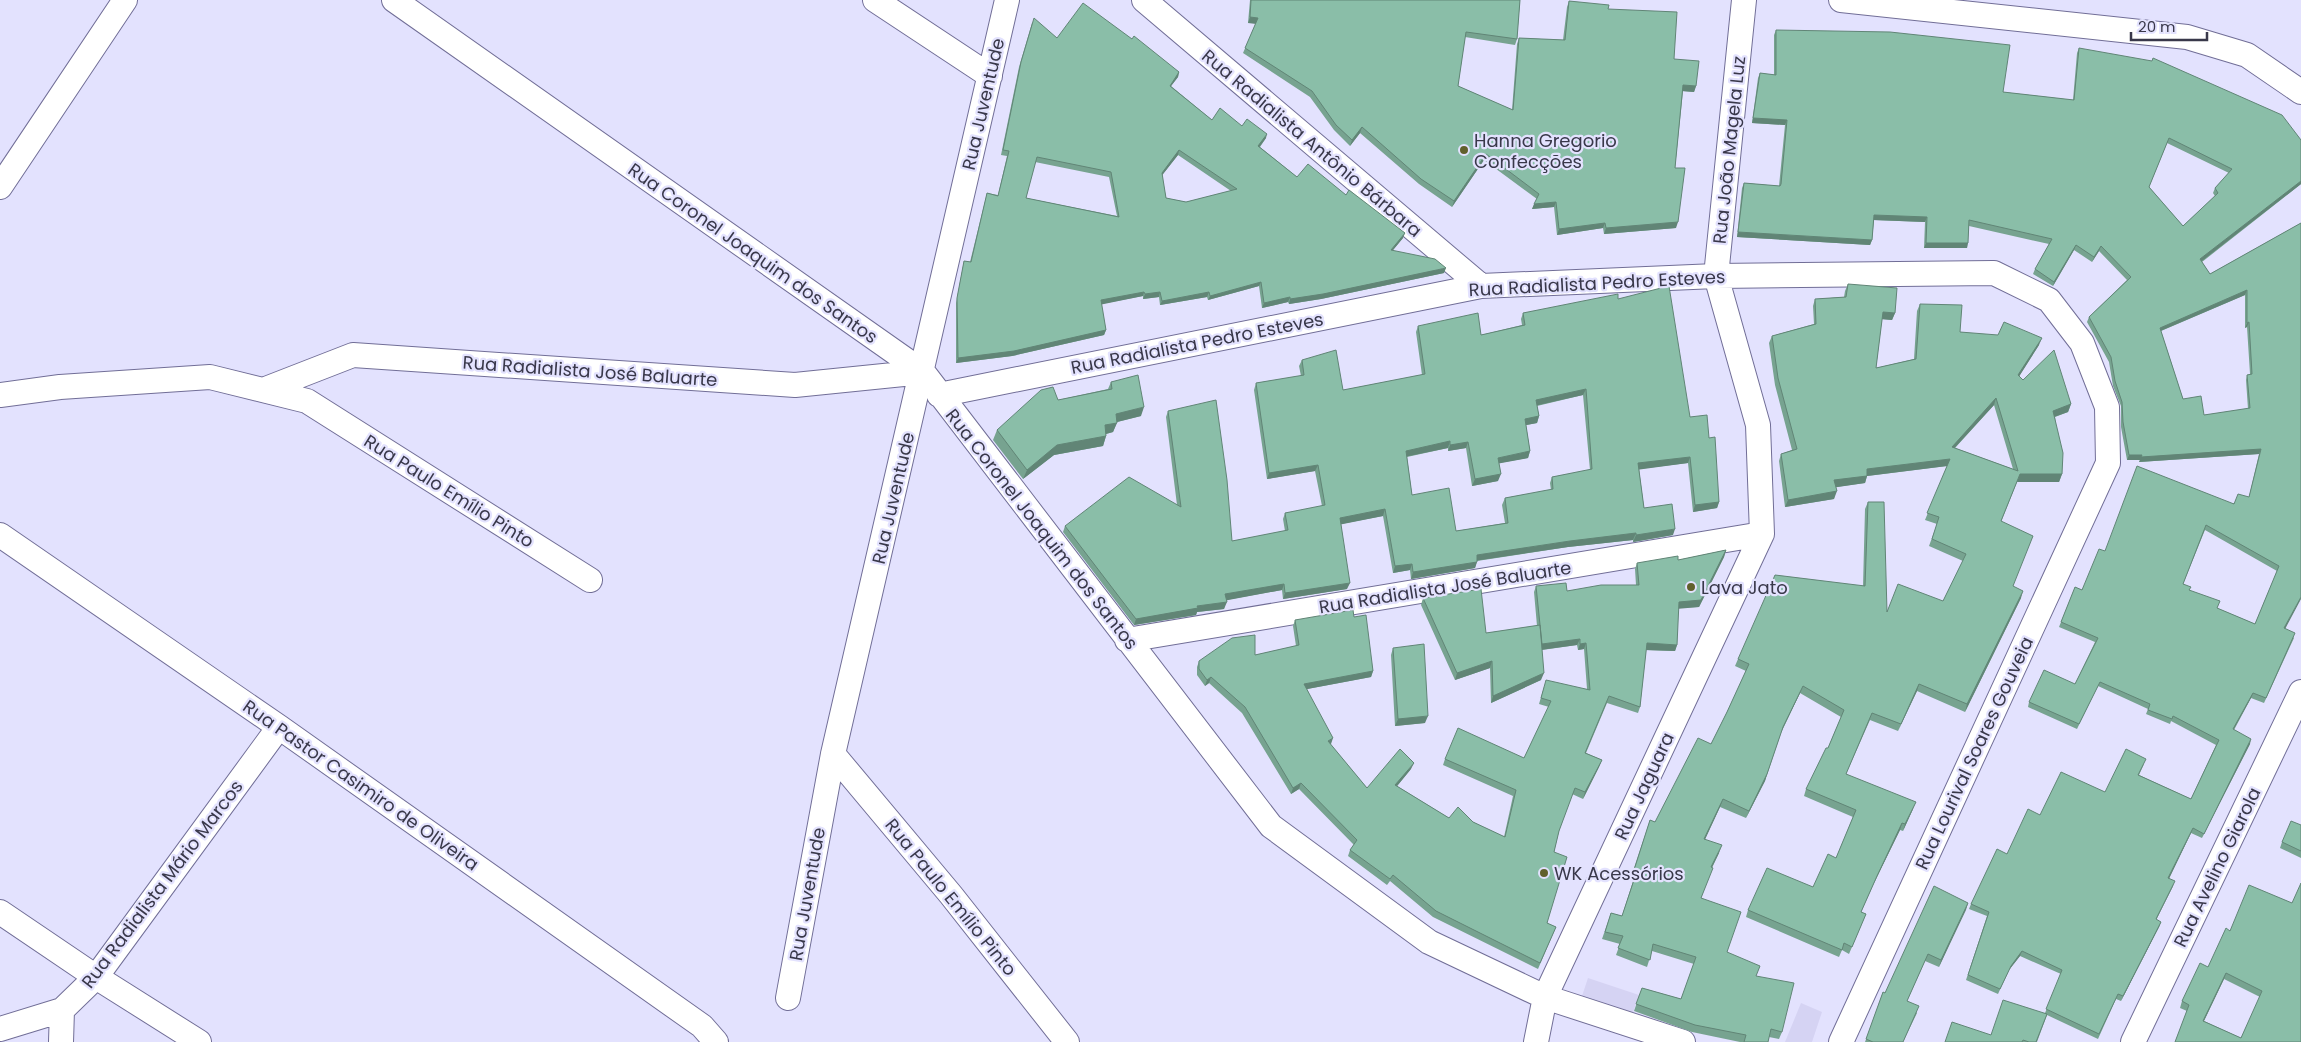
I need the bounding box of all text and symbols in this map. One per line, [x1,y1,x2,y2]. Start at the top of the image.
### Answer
scale bar [2131,10,2207,42]
text: 20 m [2138,16,2176,37]
street label: Rua Juventude [956,36,1010,172]
street label: Rua Radialista Antônio Bárbara [1197,43,1427,243]
street label: Rua João Magela Luz [1707,55,1751,245]
place label: Hanna Gregorio Confecções [1474,128,1617,174]
marker: Hanna Gregorio Confecções [1458,144,1470,156]
street label: Rua Coronel Joaquim dos Santos [623,157,883,349]
street label: Rua Radialista Pedro Esteves [1468,264,1726,302]
street label: Rua Radialista Pedro Esteves [1069,306,1325,380]
street label: Rua Radialista José Baluarte [462,350,718,392]
street label: Rua Coronel Joaquim dos Santos [940,403,1144,655]
street label: Rua Paulo Emílio Pinto [359,428,539,554]
street label: Rua Juventude [866,430,920,566]
street label: Rua Radialista José Baluarte [1317,555,1573,619]
place label: Lava Jato [1701,575,1788,600]
marker: Lava Jato [1685,581,1697,593]
street label: Rua Lourival Soares Gouveia [1909,633,2039,873]
street label: Rua Pastor Casimiro de Oliveira [238,694,484,876]
street label: Rua Jaguara [1608,728,1680,844]
street label: Rua Radialista Mário Marcos [75,775,249,993]
street label: Rua Avelino Giarola [2167,783,2267,951]
street label: Rua Paulo Emílio Pinto [880,813,1022,981]
street label: Rua Juventude [783,826,831,962]
place label: WK Acessórios [1554,861,1684,886]
marker: WK Acessórios [1538,867,1550,879]

